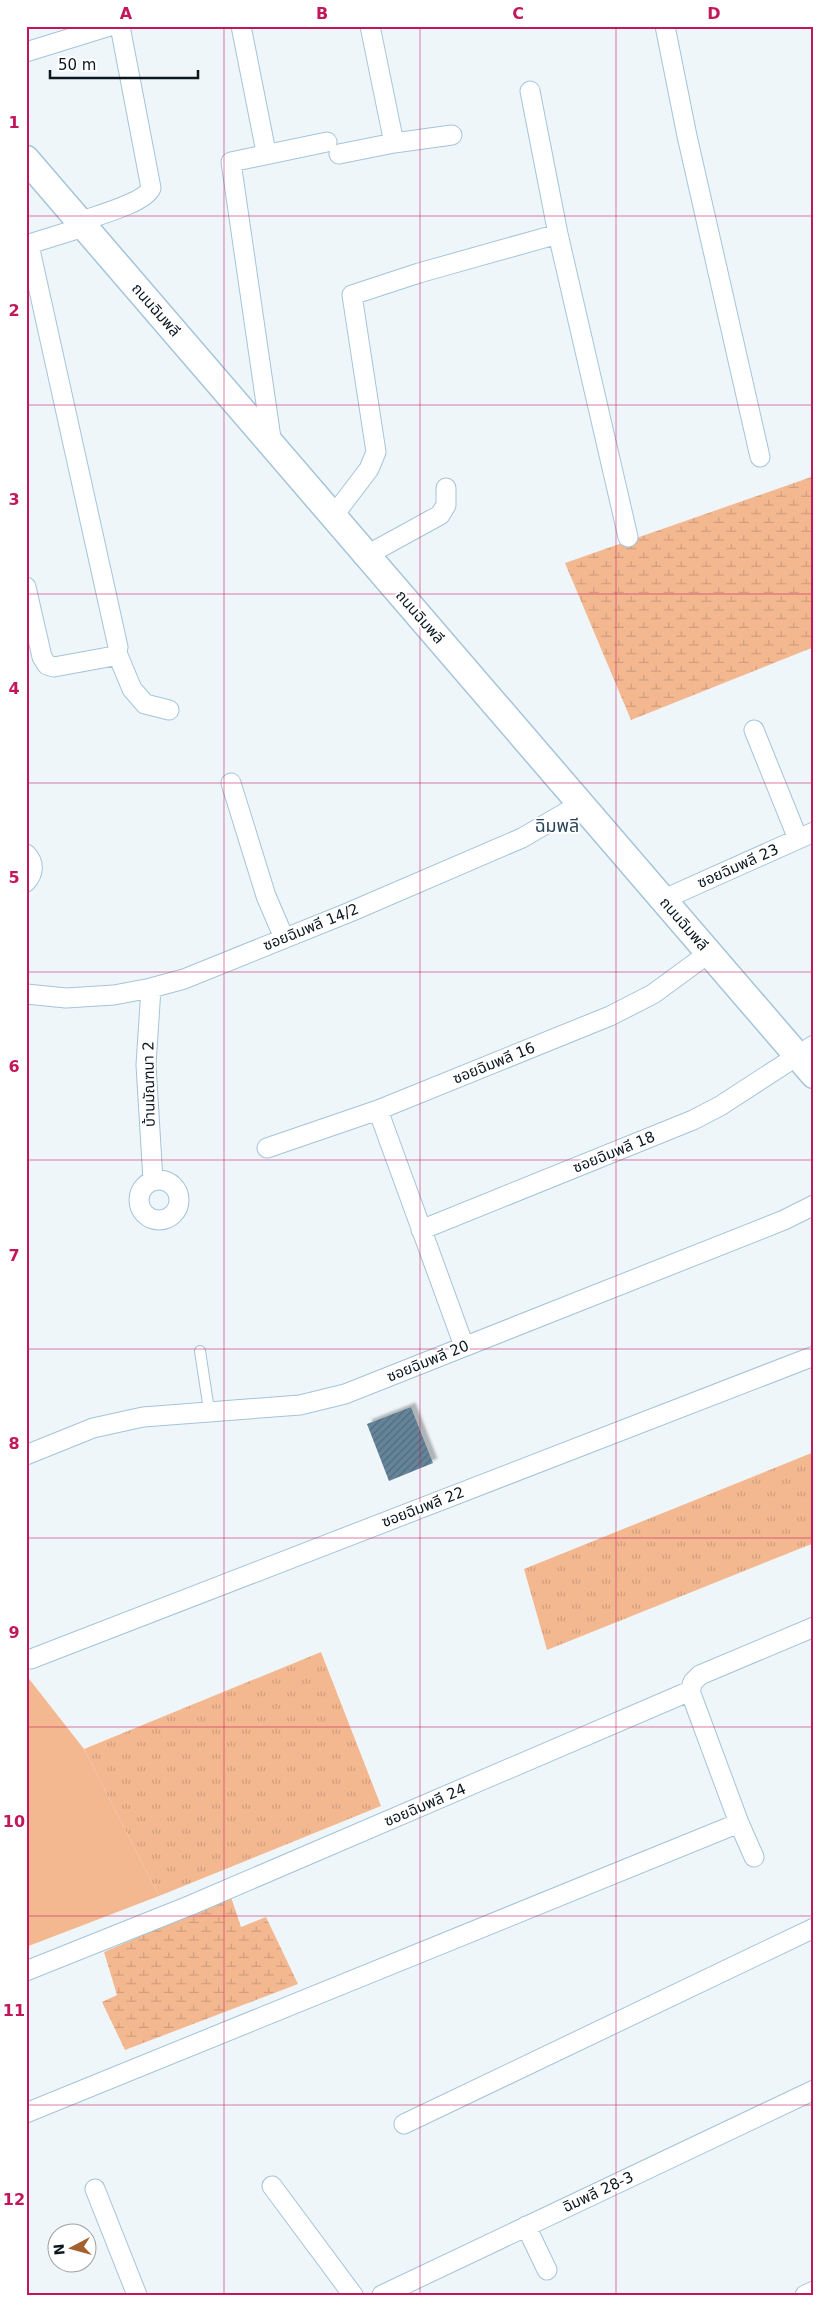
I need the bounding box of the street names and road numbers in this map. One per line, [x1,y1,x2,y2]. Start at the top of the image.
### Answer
street label: ถนนฉิมพลี [128,280,184,340]
street label: ถนนฉิมพลี [392,587,448,647]
street label: ซอยฉิมพลี 23 [695,840,781,892]
street label: ถนนฉิมพลี [656,894,712,954]
street label: ซอยฉิมพลี 14/2 [261,900,361,954]
street label: ซอยฉิมพลี 16 [450,1038,538,1088]
street label: บ้านมัณฑนา 2 [139,1041,159,1127]
street label: ซอยฉิมพลี 18 [570,1127,658,1177]
street label: ซอยฉิมพลี 20 [384,1336,472,1386]
street label: ซอยฉิมพลี 22 [379,1483,467,1531]
street label: ซอยฉิมพลี 24 [381,1780,469,1830]
street label: ฉิมพลี 28-3 [560,2168,636,2216]

